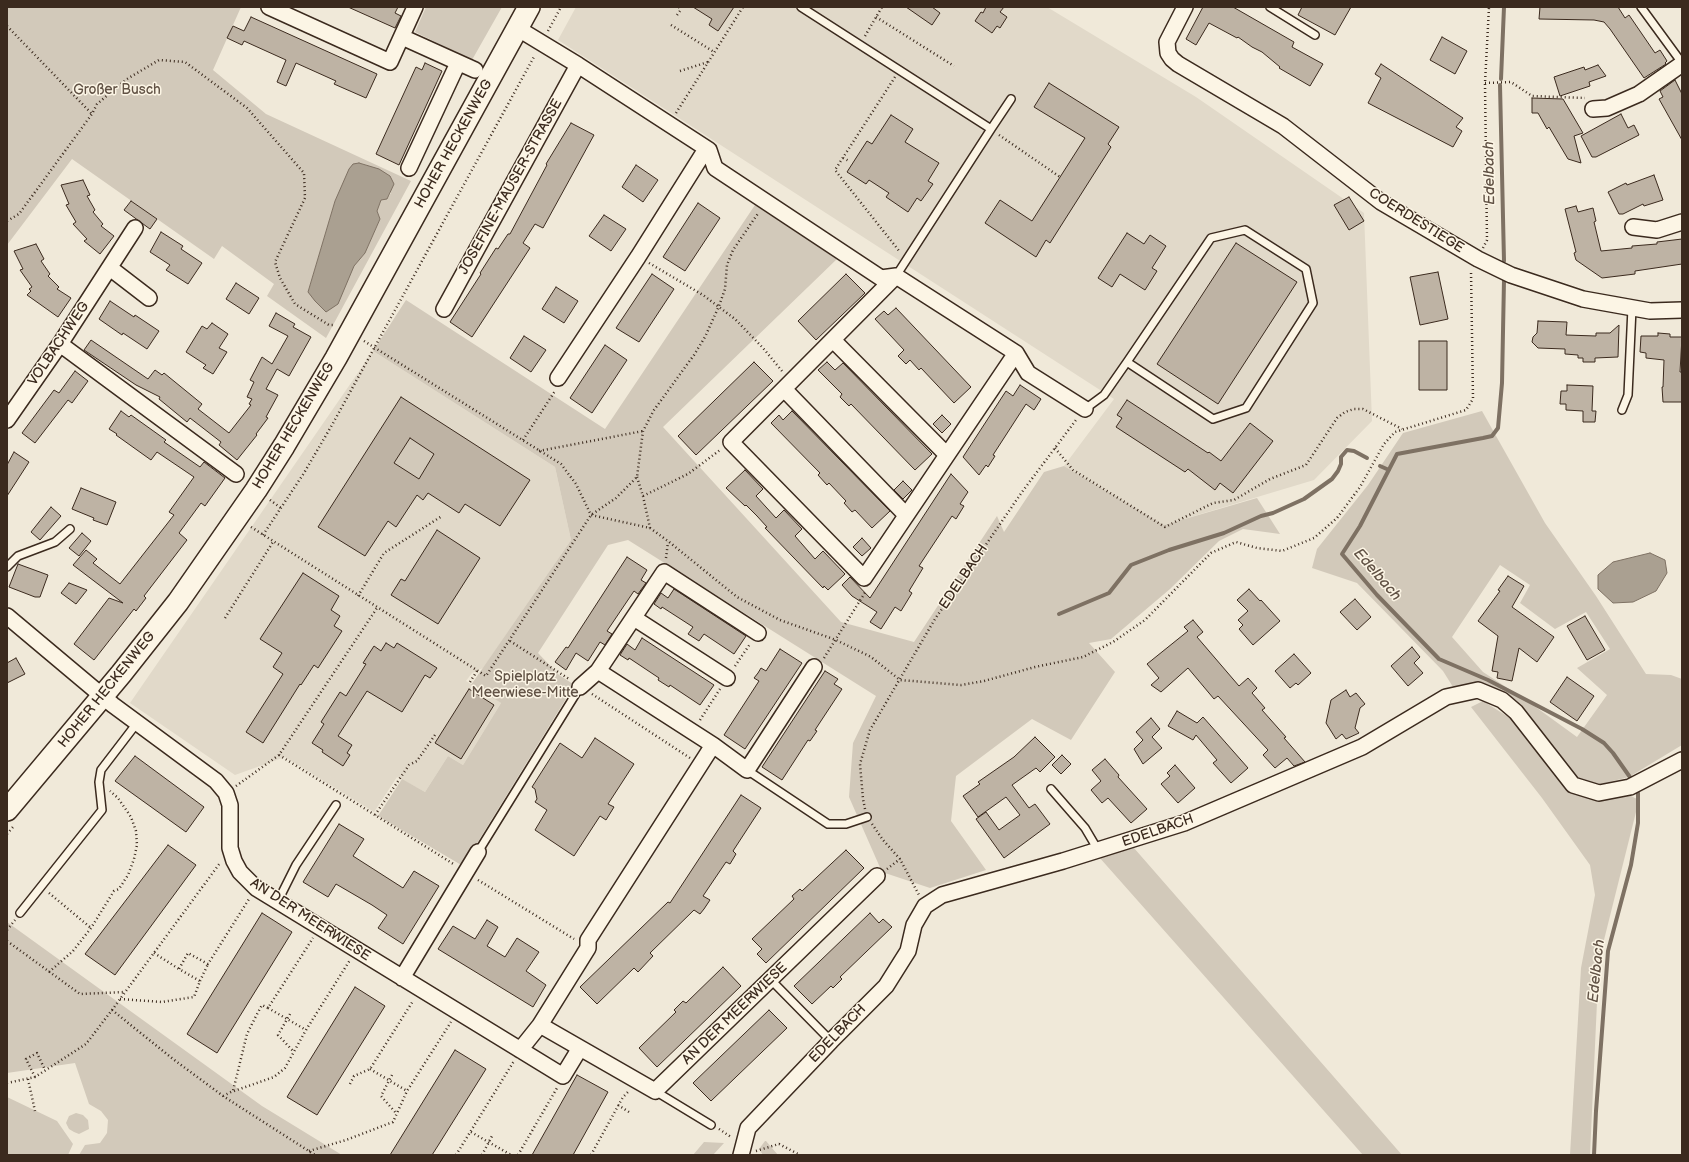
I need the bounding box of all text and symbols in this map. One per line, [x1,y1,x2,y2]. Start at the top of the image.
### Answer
street label: HOHER HECKENWEG [412,77,496,211]
park label: Großer Busch [73,82,161,98]
street label: JOSEFINE-MAUSER-STRASSE [456,96,566,278]
water label: Edelbach [1480,141,1500,205]
street label: COERDESTIEGE [1365,185,1467,257]
street label: VOLBACHWEG [25,299,93,389]
street label: HOHER HECKENWEG [250,360,338,492]
street label: EDELBACH [936,541,992,613]
water label: Edelbach [1349,545,1405,605]
street label: HOHER HECKENWEG [55,629,159,751]
park label: Spielplatz Meerwiese-Mitte [472,669,578,702]
street label: EDELBACH [1120,811,1196,851]
street label: AN DER MEERWIESE [247,875,373,965]
water label: Edelbach [1585,939,1609,1003]
street label: AN DER MEERWIESE [679,959,791,1069]
street label: EDELBACH [806,1001,870,1067]

